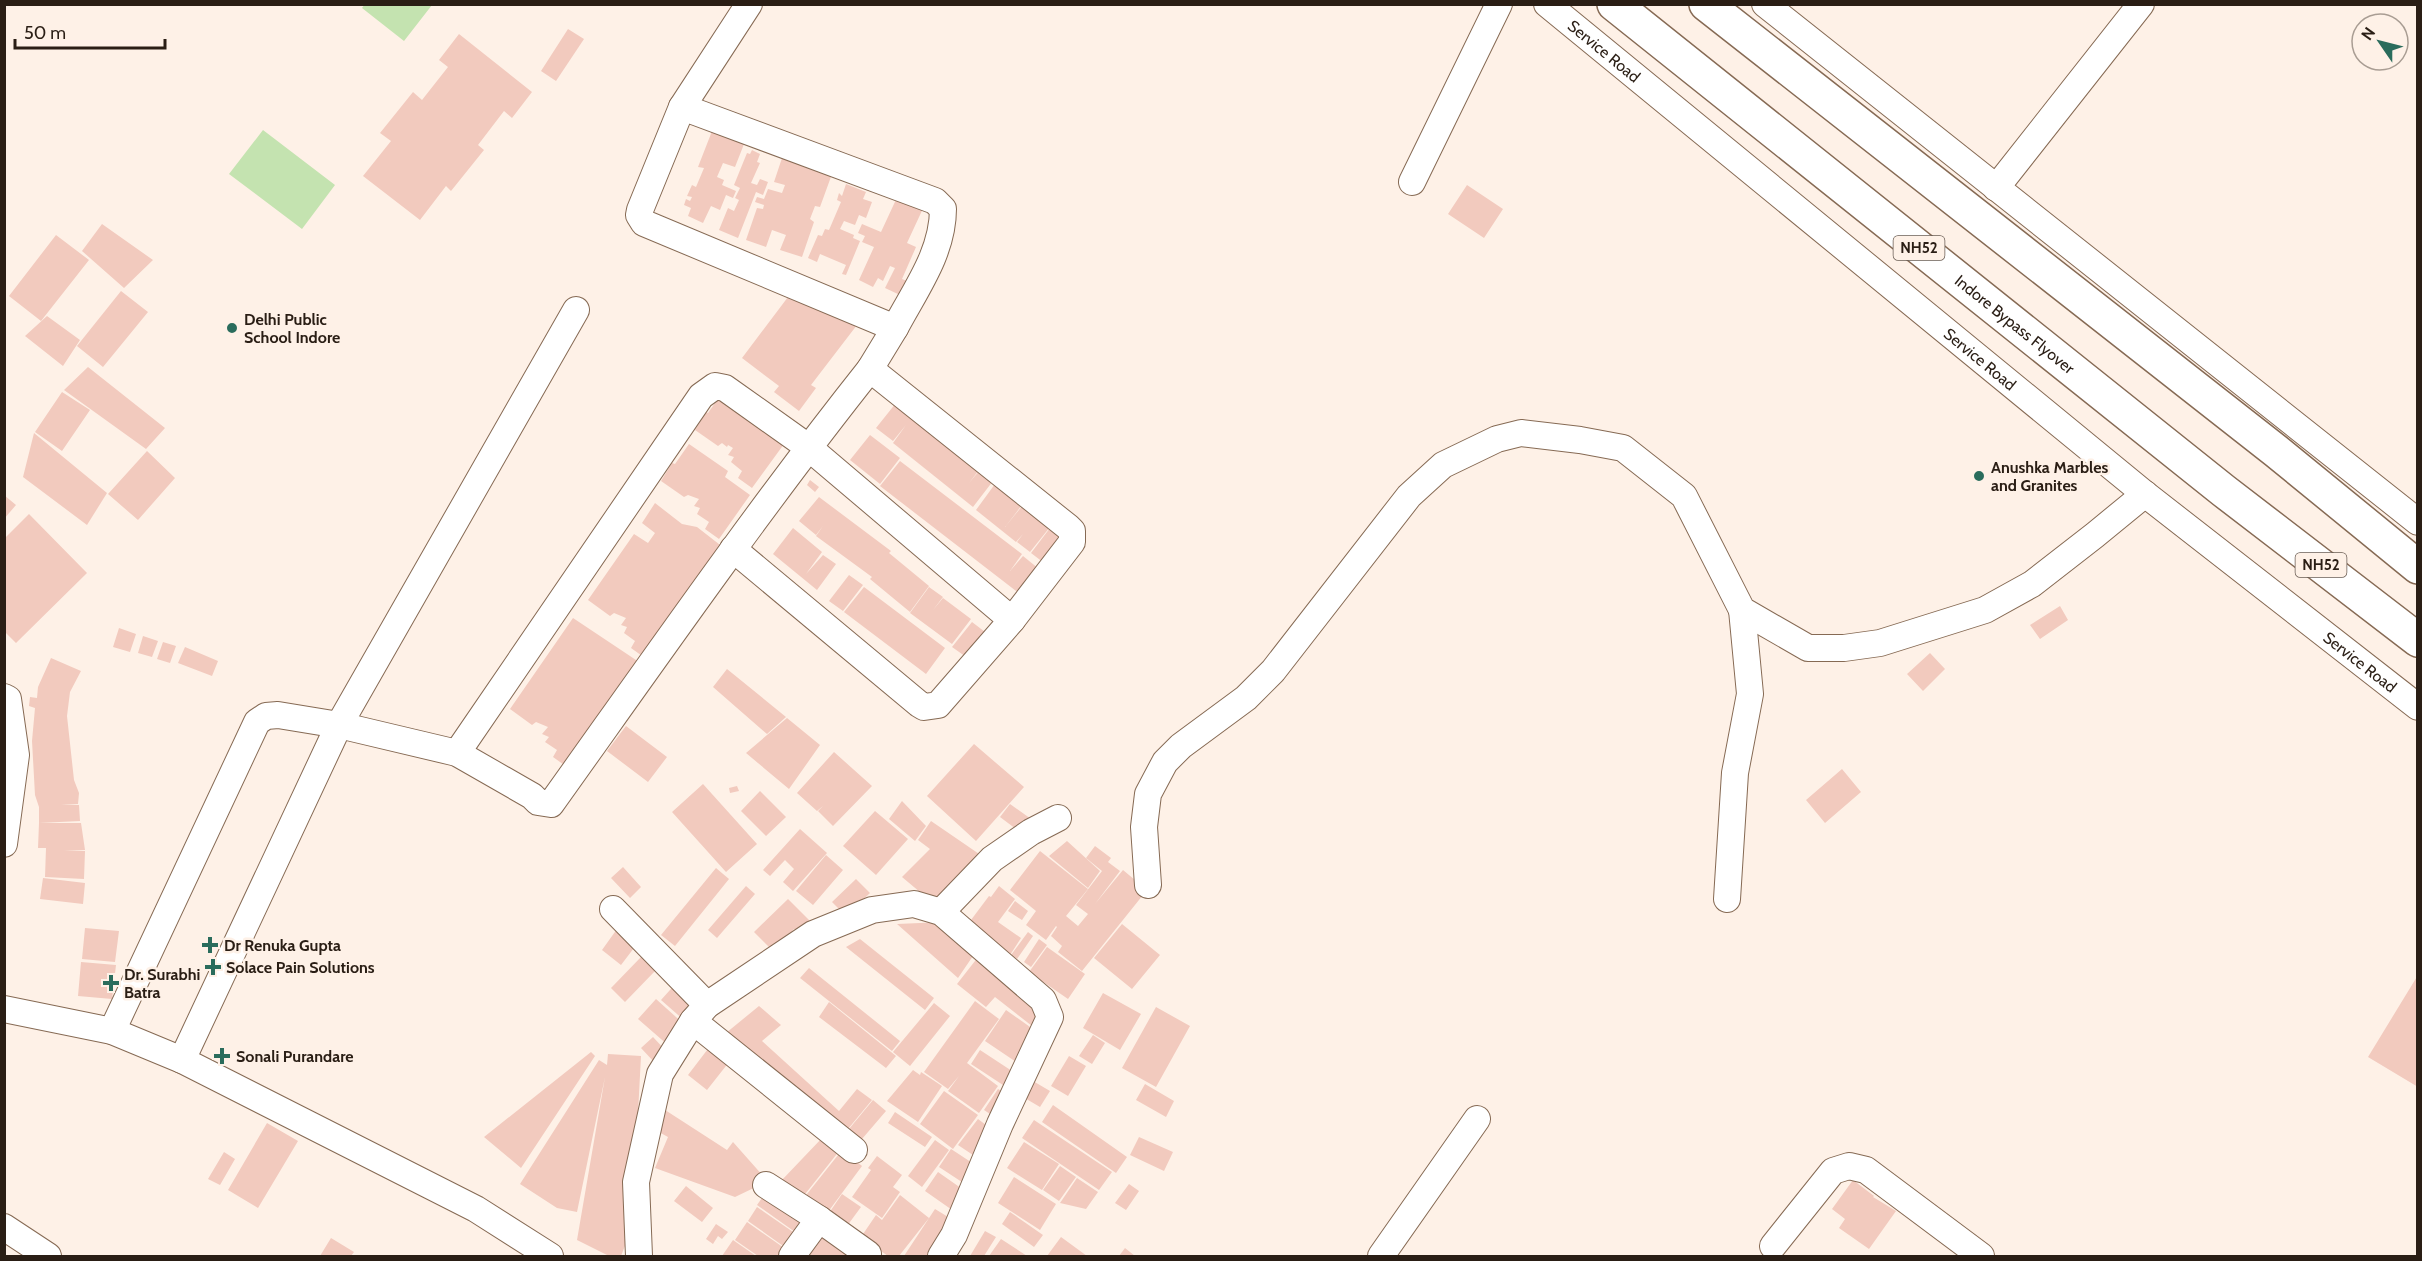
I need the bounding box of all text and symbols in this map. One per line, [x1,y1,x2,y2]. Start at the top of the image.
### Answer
scale bar [15,12,165,50]
north arrow [2350,12,2410,72]
street label: Service Road [1564,16,1644,86]
text: 50 m [24,22,66,44]
text: N [2357,24,2379,44]
road number: NH52 [1894,236,1944,260]
street label: Indore Bypass Flyover [1951,271,2079,378]
place label: Delhi Public School Indore [244,310,340,347]
marker: Delhi Public School Indore [225,321,239,335]
street label: Service Road [1940,324,2020,394]
place label: Anushka Marbles and Granites [1991,458,2108,495]
marker: Anushka Marbles and Granites [1972,469,1986,483]
road number: NH52 [2296,553,2346,577]
street label: Service Road [2320,627,2401,696]
marker: Dr Renuka Gupta [201,936,219,954]
place label: Dr Renuka Gupta [224,936,341,955]
marker: Solace Pain Solutions [204,958,222,976]
place label: Solace Pain Solutions [226,958,375,977]
place label: Dr. Surabhi Batra [124,965,200,1002]
marker: Dr. Surabhi Batra [102,974,120,992]
marker: Sonali Purandare [213,1047,231,1065]
place label: Sonali Purandare [236,1047,354,1066]

